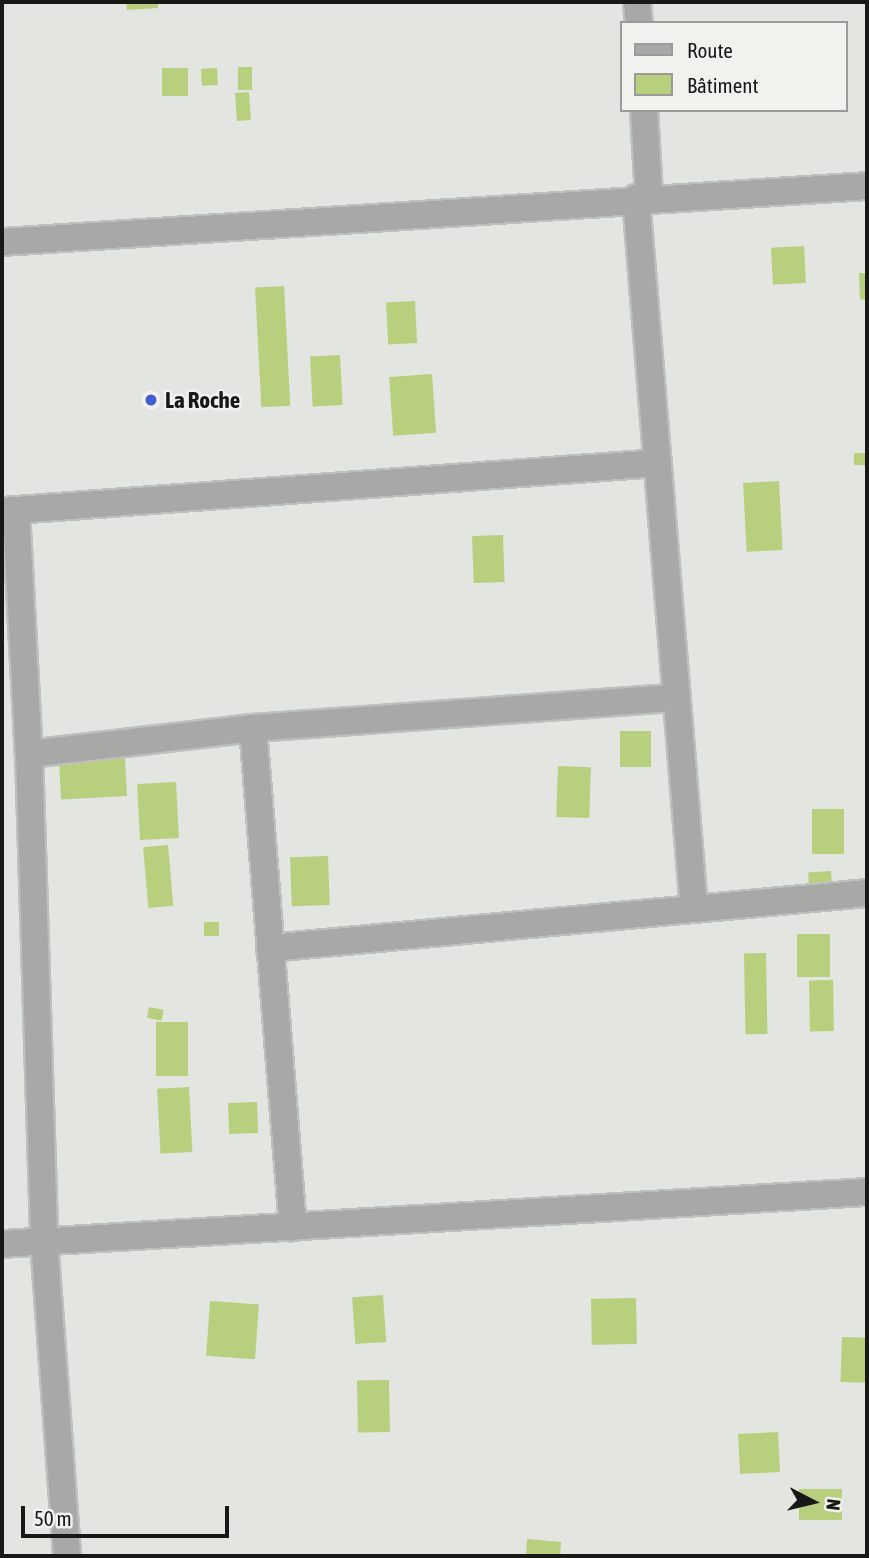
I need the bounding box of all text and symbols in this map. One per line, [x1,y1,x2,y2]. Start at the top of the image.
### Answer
legend [620,21,848,112]
text: Route [687,38,733,62]
text: Bâtiment [687,73,758,97]
place label: La Roche [165,386,240,414]
marker: La Roche [143,392,159,408]
north arrow [778,1467,848,1537]
scale bar [24,1492,233,1536]
text: N [822,1498,845,1511]
text: 50 m [34,1506,72,1530]

